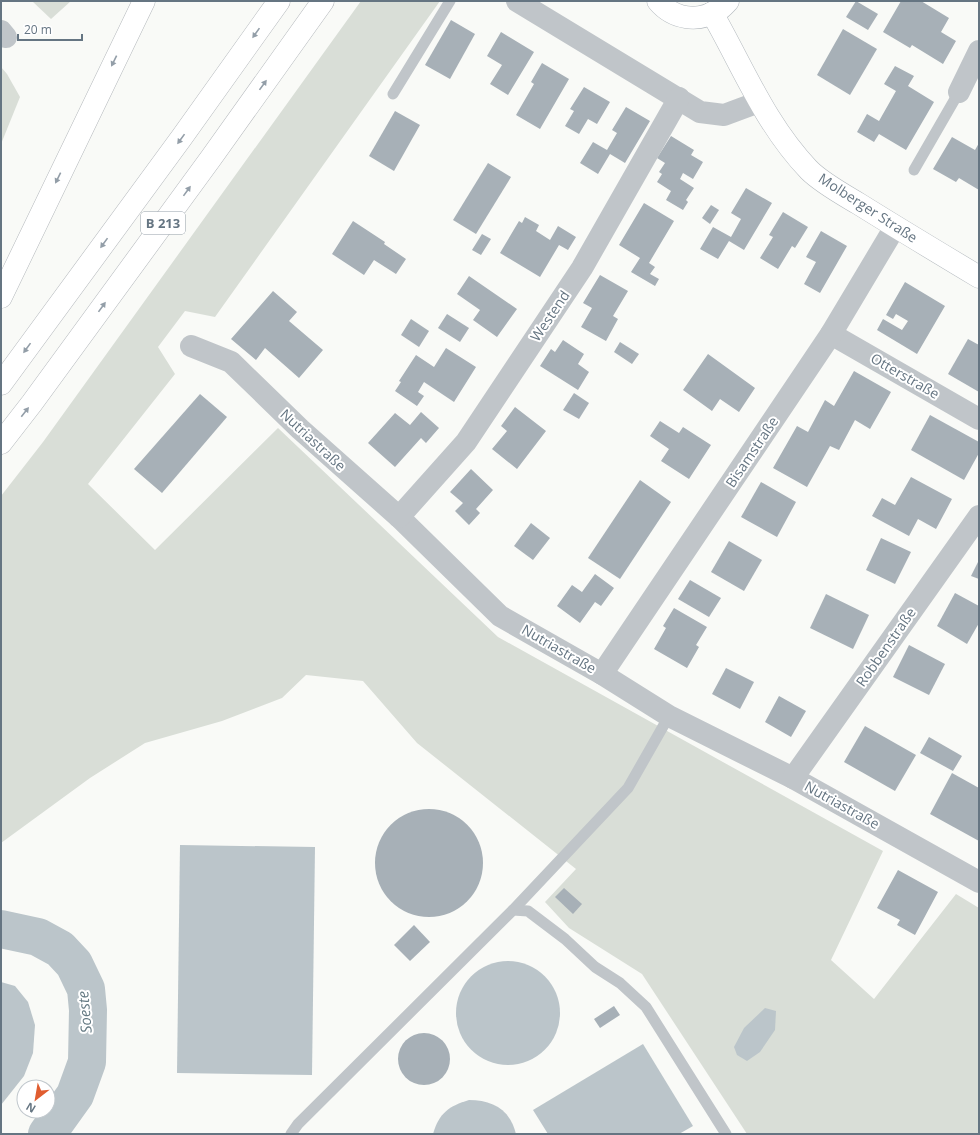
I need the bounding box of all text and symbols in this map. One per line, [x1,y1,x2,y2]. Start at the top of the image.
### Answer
scale bar [18,16,82,42]
text: 20 m [24,21,52,38]
one-way arrow [252,28,260,38]
one-way arrow [111,56,117,67]
one-way arrow [259,80,267,91]
one-way arrow [177,133,185,144]
street label: Molberger Straße [815,168,921,247]
one-way arrow [55,173,61,184]
one-way arrow [183,186,191,196]
road number: B 213 [141,212,185,234]
one-way arrow [100,238,108,249]
street label: Westend [526,287,574,345]
one-way arrow [98,302,106,313]
one-way arrow [23,343,31,354]
street label: Otterstraße [868,348,943,403]
street label: Nutriastraße [277,404,350,475]
one-way arrow [21,407,29,417]
street label: Bisamstraße [721,412,782,491]
street label: Robbenstraße [851,603,920,690]
street label: Nutriastraße [519,620,600,678]
street label: Nutriastraße [801,776,883,833]
water label: Soeste [72,990,96,1034]
north arrow [16,1079,56,1119]
text: N [23,1099,38,1117]

